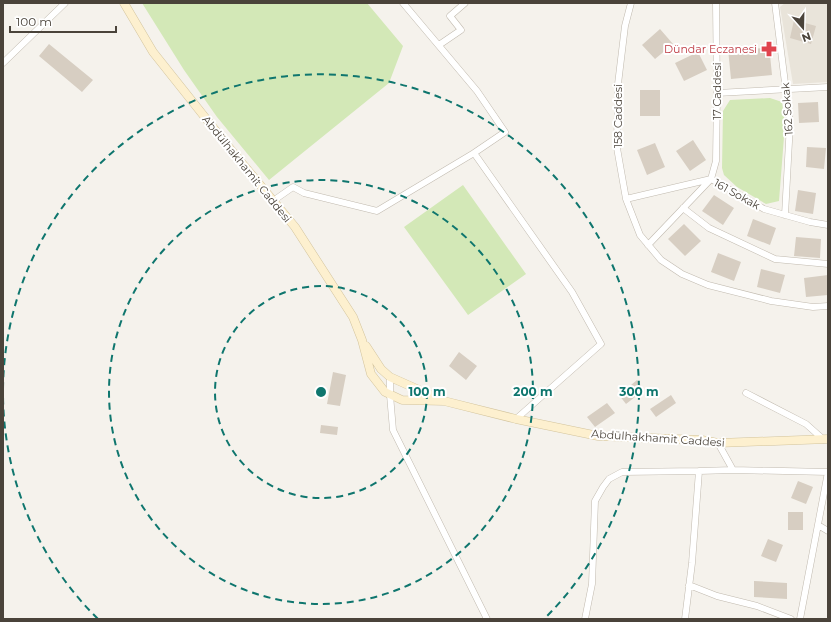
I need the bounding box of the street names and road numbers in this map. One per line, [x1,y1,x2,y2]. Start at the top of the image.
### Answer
street label: 17 Caddesi [710,62,724,120]
street label: 162 Sokak [778,82,796,136]
street label: 158 Caddesi [611,84,625,148]
street label: Abdülhakhamit Caddesi [200,113,294,225]
street label: 161 Sokak [711,176,763,213]
street label: Abdülhakhamit Caddesi [591,426,725,450]

